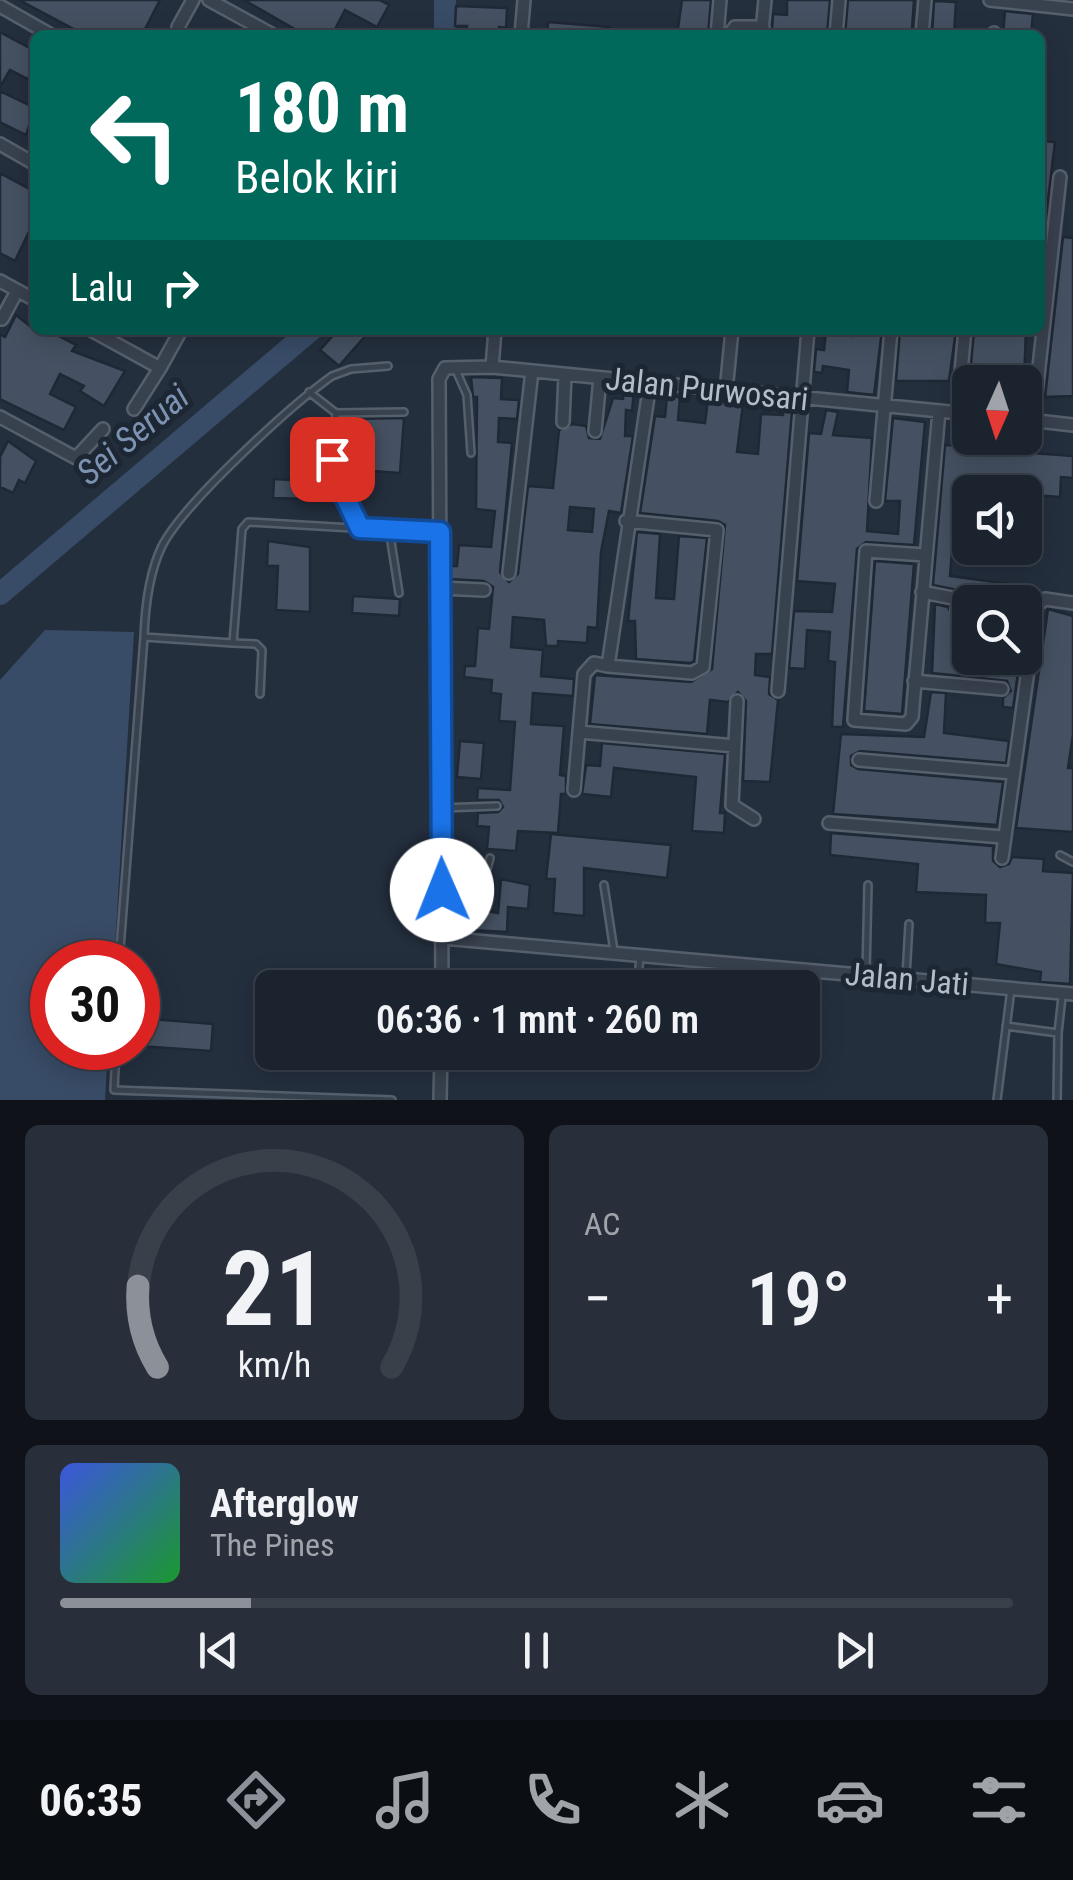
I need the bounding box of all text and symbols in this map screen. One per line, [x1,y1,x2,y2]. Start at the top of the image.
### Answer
text: 180 m [235,67,409,149]
icon: left [70,70,200,200]
text: Belok kiri [235,151,399,204]
icon: right [153,260,208,315]
text: Lalu [70,266,133,310]
street label: Jalan Purwosari [604,359,810,419]
north arrow [952,365,1042,455]
map controls [952,365,1042,675]
water label: Sei Seruai [69,376,198,494]
pin [290,417,375,502]
icon: arrive [305,432,360,487]
button: sound [952,475,1042,565]
button: search [952,585,1042,675]
position arrow [390,838,494,942]
speed limit sign: 30 [30,940,160,1070]
street label: Jalan Jati [844,955,970,1003]
text: 06:36 · 1 mnt · 260 m [376,998,699,1042]
text: AC [584,1205,620,1243]
text: 21 [222,1229,327,1350]
text: 19° [746,1255,851,1343]
text: − [584,1267,612,1331]
text: + [986,1267,1013,1331]
text: km/h [238,1344,311,1386]
text: Afterglow [210,1482,359,1526]
text: The Pines [210,1526,335,1564]
icon: previous [191,1623,246,1678]
icon: pause [509,1623,564,1678]
icon: next [827,1623,882,1678]
icon: directions [221,1765,291,1835]
icon: music [370,1765,440,1835]
icon: phone [518,1765,588,1835]
icon: climate [667,1765,737,1835]
icon: car [815,1765,885,1835]
icon: filters [964,1765,1034,1835]
text: 06:35 [39,1774,143,1827]

